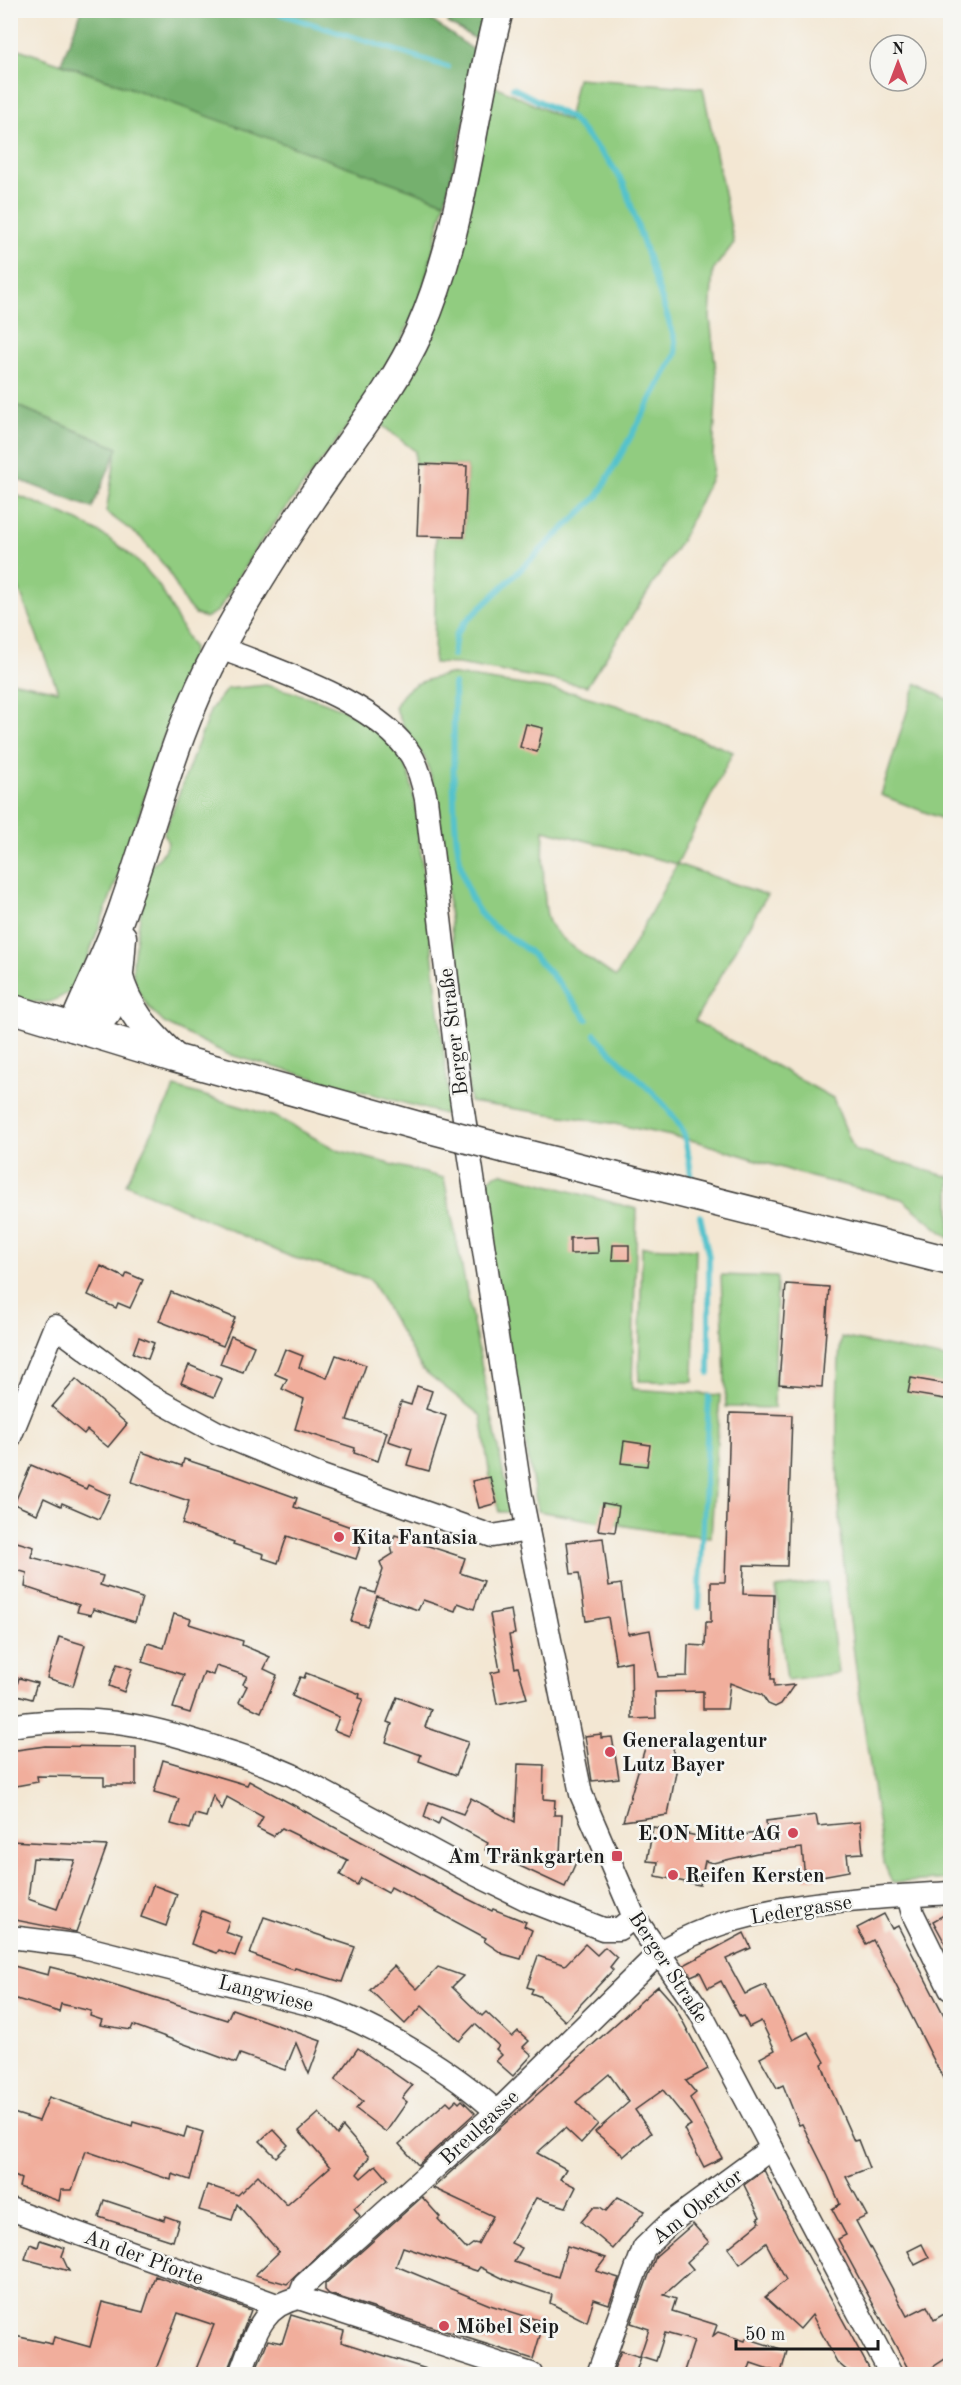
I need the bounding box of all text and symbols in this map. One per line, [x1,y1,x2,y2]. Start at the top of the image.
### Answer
north arrow [868,33,928,93]
text: N [892,42,905,58]
street label: Berger Straße [436,967,473,1097]
place label: Kita Fantasia [351,1528,478,1549]
marker: Kita Fantasia [332,1530,346,1544]
place label: Generalagentur Lutz Bayer [622,1731,767,1776]
marker: Generalagentur Lutz Bayer [603,1745,617,1759]
place label: E.ON Mitte AG [638,1824,781,1845]
marker: E.ON Mitte AG [786,1826,800,1840]
place label: Am Tränkgarten [448,1847,605,1868]
marker: Am Tränkgarten [610,1849,624,1863]
place label: Reifen Kersten [685,1866,825,1887]
marker: Reifen Kersten [666,1868,680,1882]
street label: Ledergasse [749,1892,854,1929]
street label: Berger Straße [624,1908,711,2027]
street label: Langwiese [216,1972,315,2016]
street label: Breulgasse [437,2087,523,2170]
street label: Am Obertor [649,2165,748,2249]
street label: An der Pforte [81,2227,206,2290]
scale bar [736,2313,878,2351]
place label: Möbel Seip [456,2317,559,2338]
marker: Möbel Seip [437,2319,451,2333]
text: 50 m [745,2326,785,2344]

